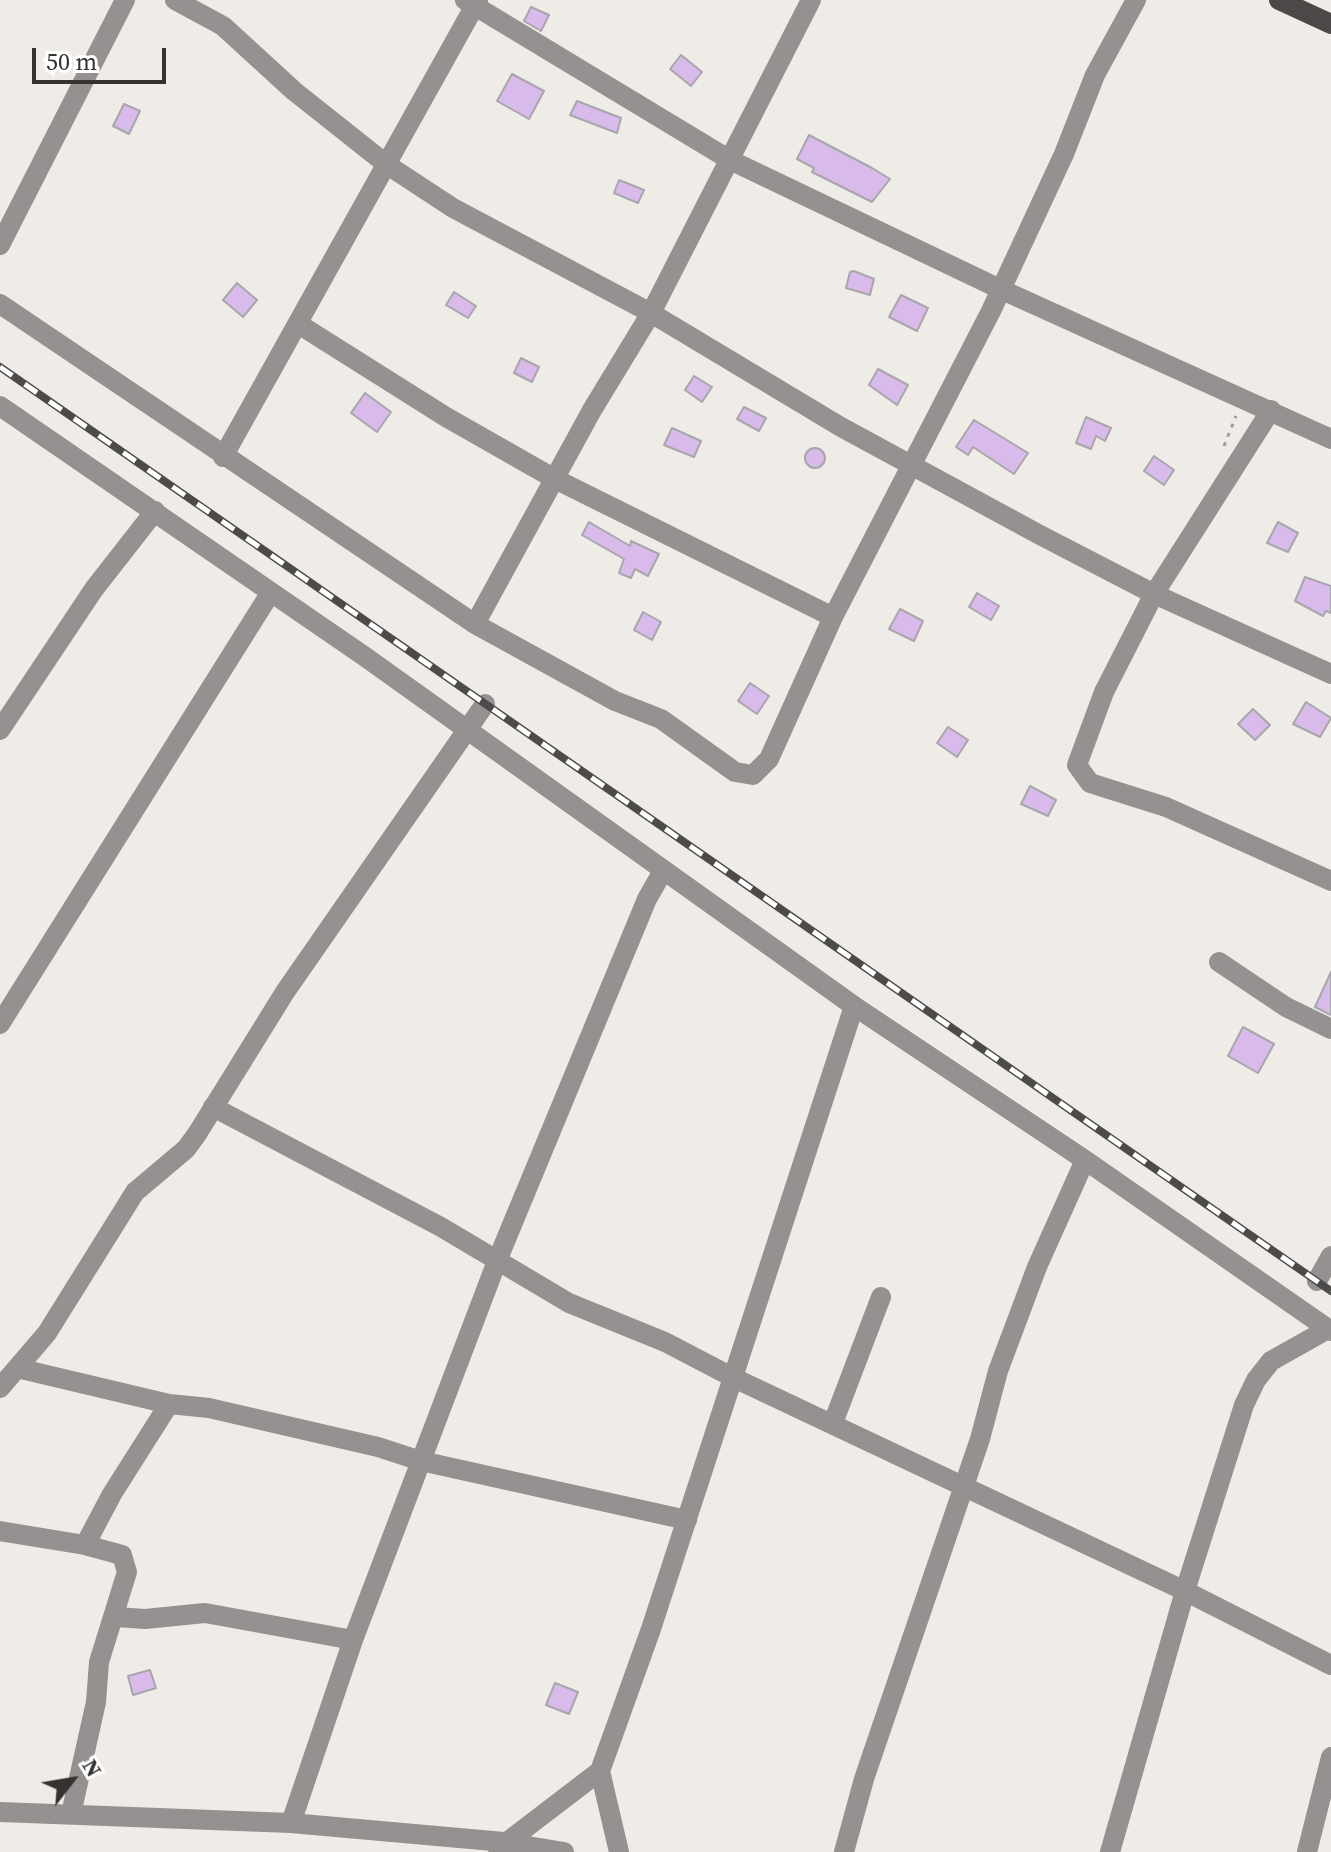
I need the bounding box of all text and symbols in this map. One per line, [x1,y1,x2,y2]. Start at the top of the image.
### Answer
scale bar [36,32,170,82]
text: 50 m [46,45,97,78]
north arrow [32,1740,112,1820]
text: N [76,1753,110,1782]

